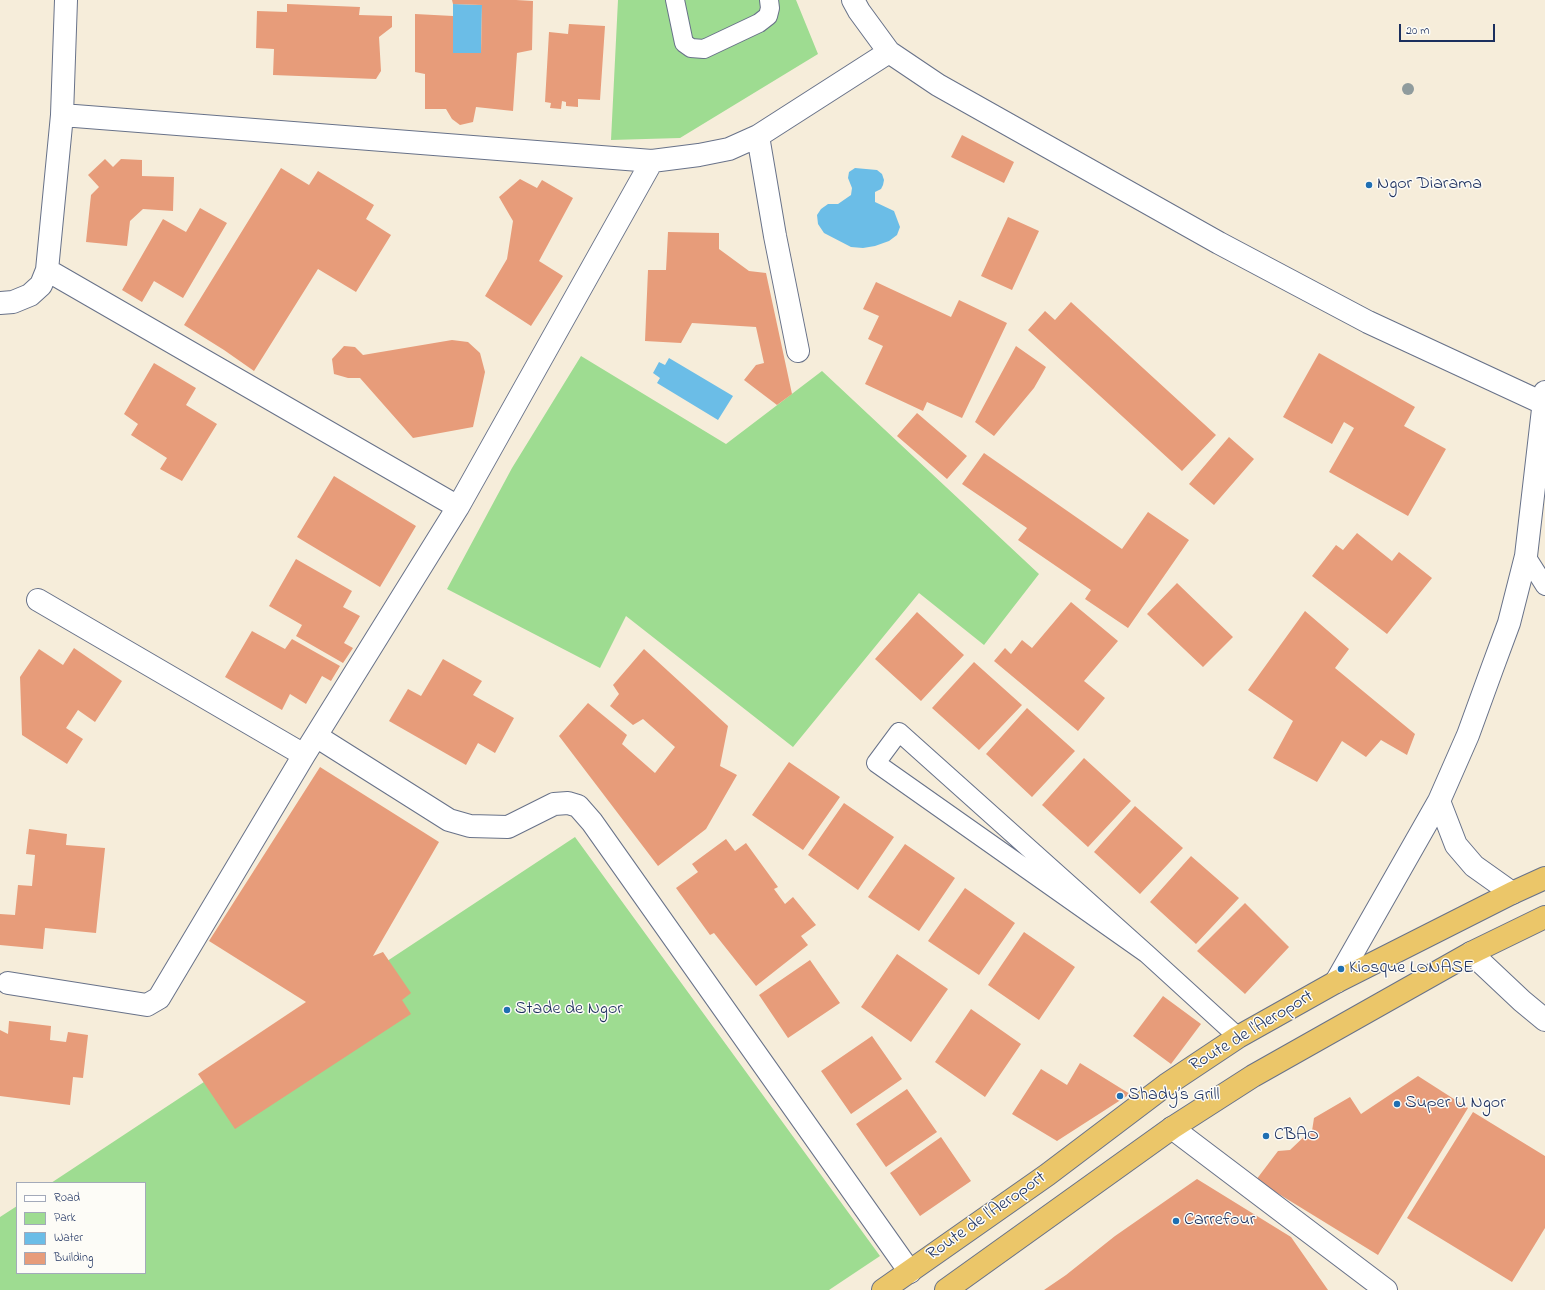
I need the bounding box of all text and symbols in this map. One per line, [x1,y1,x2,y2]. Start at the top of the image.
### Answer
scale bar [1401,16,1497,42]
text: 20 m [1406,22,1429,40]
place label: Ngor Diarama [1377,174,1482,196]
marker: Ngor Diarama [1364,180,1374,190]
place label: Kiosque LONASE [1349,958,1474,980]
marker: Kiosque LONASE [1336,964,1346,974]
street label: Route de l'Aeroport [1186,987,1318,1077]
place label: Stade de Ngor [515,999,623,1021]
marker: Stade de Ngor [502,1005,512,1015]
place label: Shady’s Grill [1128,1085,1220,1107]
marker: Shady’s Grill [1115,1091,1125,1101]
place label: Super U Ngor [1405,1093,1506,1115]
marker: Super U Ngor [1392,1099,1402,1109]
place label: CBAO [1274,1125,1319,1147]
marker: CBAO [1261,1131,1271,1141]
street label: Route de l'Aeroport [923,1168,1051,1266]
legend [16,1182,146,1274]
text: Road [54,1189,80,1207]
text: Park [54,1209,76,1227]
place label: Carrefour [1184,1210,1255,1232]
marker: Carrefour [1171,1216,1181,1226]
text: Water [54,1229,83,1247]
text: Building [54,1249,93,1267]

